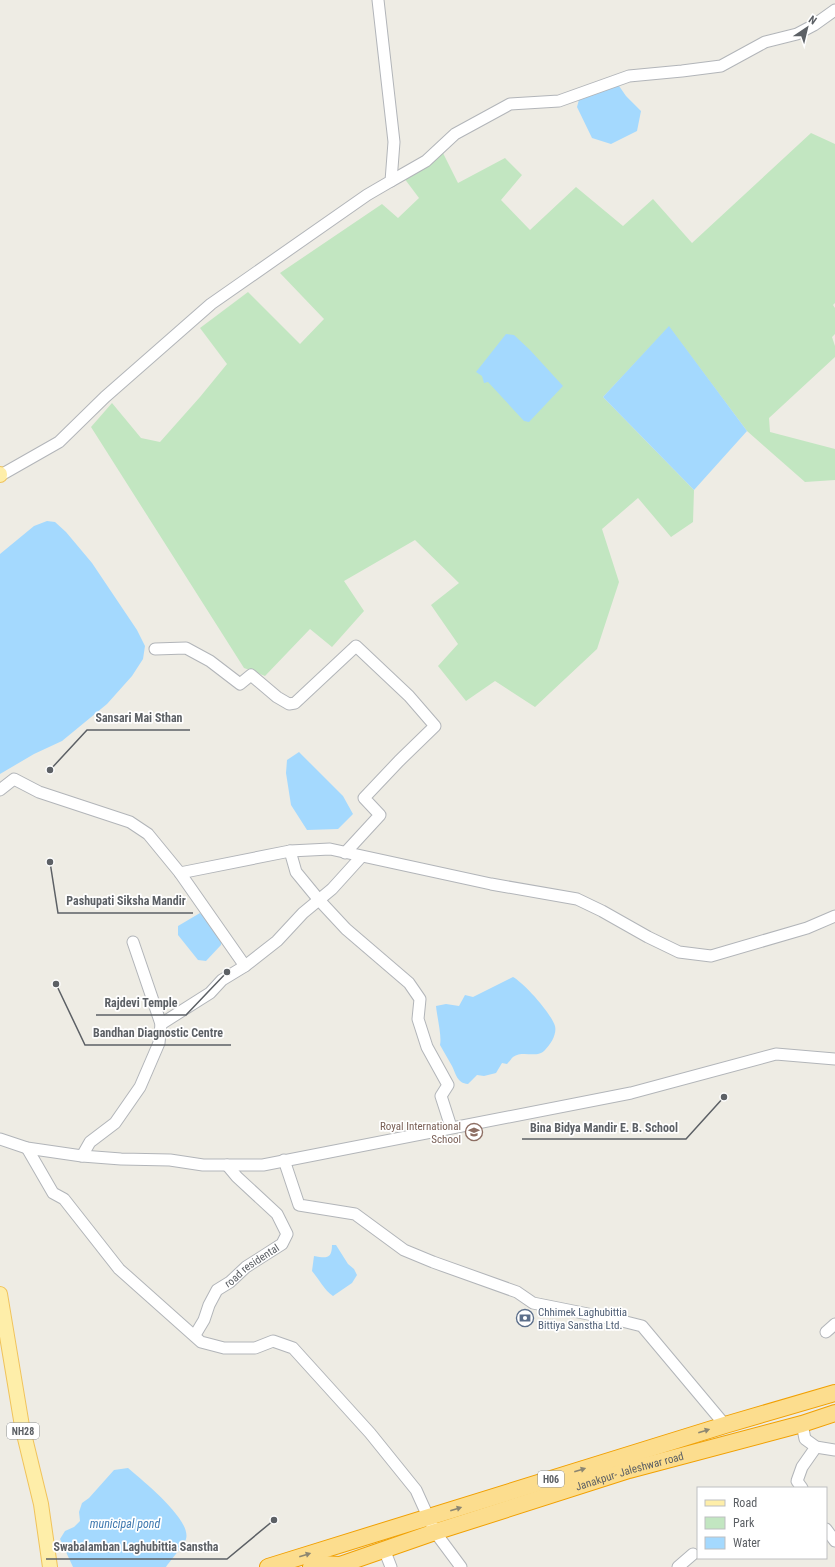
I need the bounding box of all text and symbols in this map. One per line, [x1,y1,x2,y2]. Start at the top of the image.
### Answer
north arrow [787,8,827,48]
text: N [806,13,819,28]
callout: Sansari Mai Sthan [87,706,190,730]
text: Sansari Mai Sthan [95,711,183,725]
callout: Pashupati Siksha Mandir [58,889,193,913]
text: Pashupati Siksha Mandir [66,894,186,908]
callout: Rajdevi Temple [96,991,186,1015]
text: Rajdevi Temple [104,996,178,1010]
callout: Bandhan Diagnostic Centre [85,1021,231,1045]
text: Bandhan Diagnostic Centre [93,1026,223,1040]
callout: Bina Bidya Mandir E. B. School [522,1115,686,1139]
place label: Royal International School [380,1120,461,1146]
text: Bina Bidya Mandir E. B. School [530,1121,678,1135]
school or university icon: Royal International School [464,1122,484,1142]
street label: road residental [222,1241,282,1290]
place label: Chhimek Laghubittia Bittiya Sanstha Ltd. [538,1306,627,1332]
bank icon: Chhimek Laghubittia Bittiya Sanstha Ltd. [515,1308,535,1328]
road number: NH28 [7,1423,39,1439]
one-way arrow [699,1428,711,1434]
street label: Janakpur- Jaleshwar road [574,1449,685,1493]
one-way arrow [575,1467,587,1473]
road number: H06 [538,1471,564,1487]
legend [697,1487,827,1559]
text: Road [733,1496,757,1510]
one-way arrow [450,1506,462,1512]
text: Park [733,1516,755,1530]
water label: municipal pond [90,1517,160,1531]
callout: Swabalamban Laghubittia Sanstha [46,1535,227,1559]
text: Water [733,1536,761,1550]
text: Swabalamban Laghubittia Sanstha [54,1540,219,1554]
one-way arrow [300,1552,312,1558]

